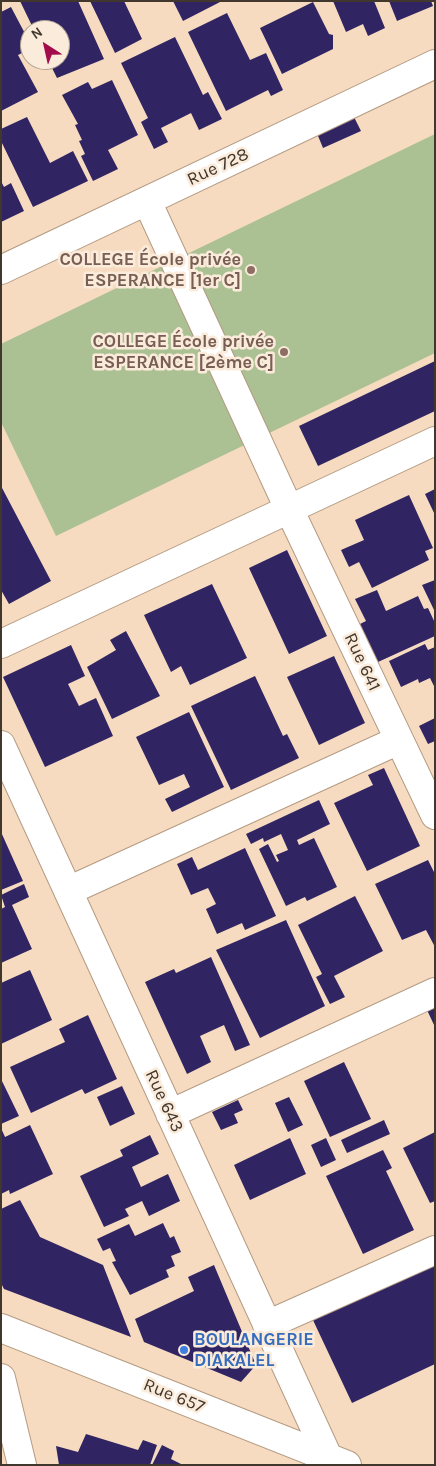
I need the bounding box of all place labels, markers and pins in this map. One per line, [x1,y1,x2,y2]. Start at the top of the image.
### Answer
place label: COLLEGE École privée ESPERANCE [1er C] [59,249,241,292]
marker: COLLEGE École privée ESPERANCE [1er C] [245,264,257,276]
place label: COLLEGE École privée ESPERANCE [2ème C] [92,331,274,374]
marker: COLLEGE École privée ESPERANCE [2ème C] [278,346,290,358]
place label: BOULANGERIE DIAKALEL [194,1329,314,1372]
marker: BOULANGERIE DIAKALEL [178,1344,190,1356]

